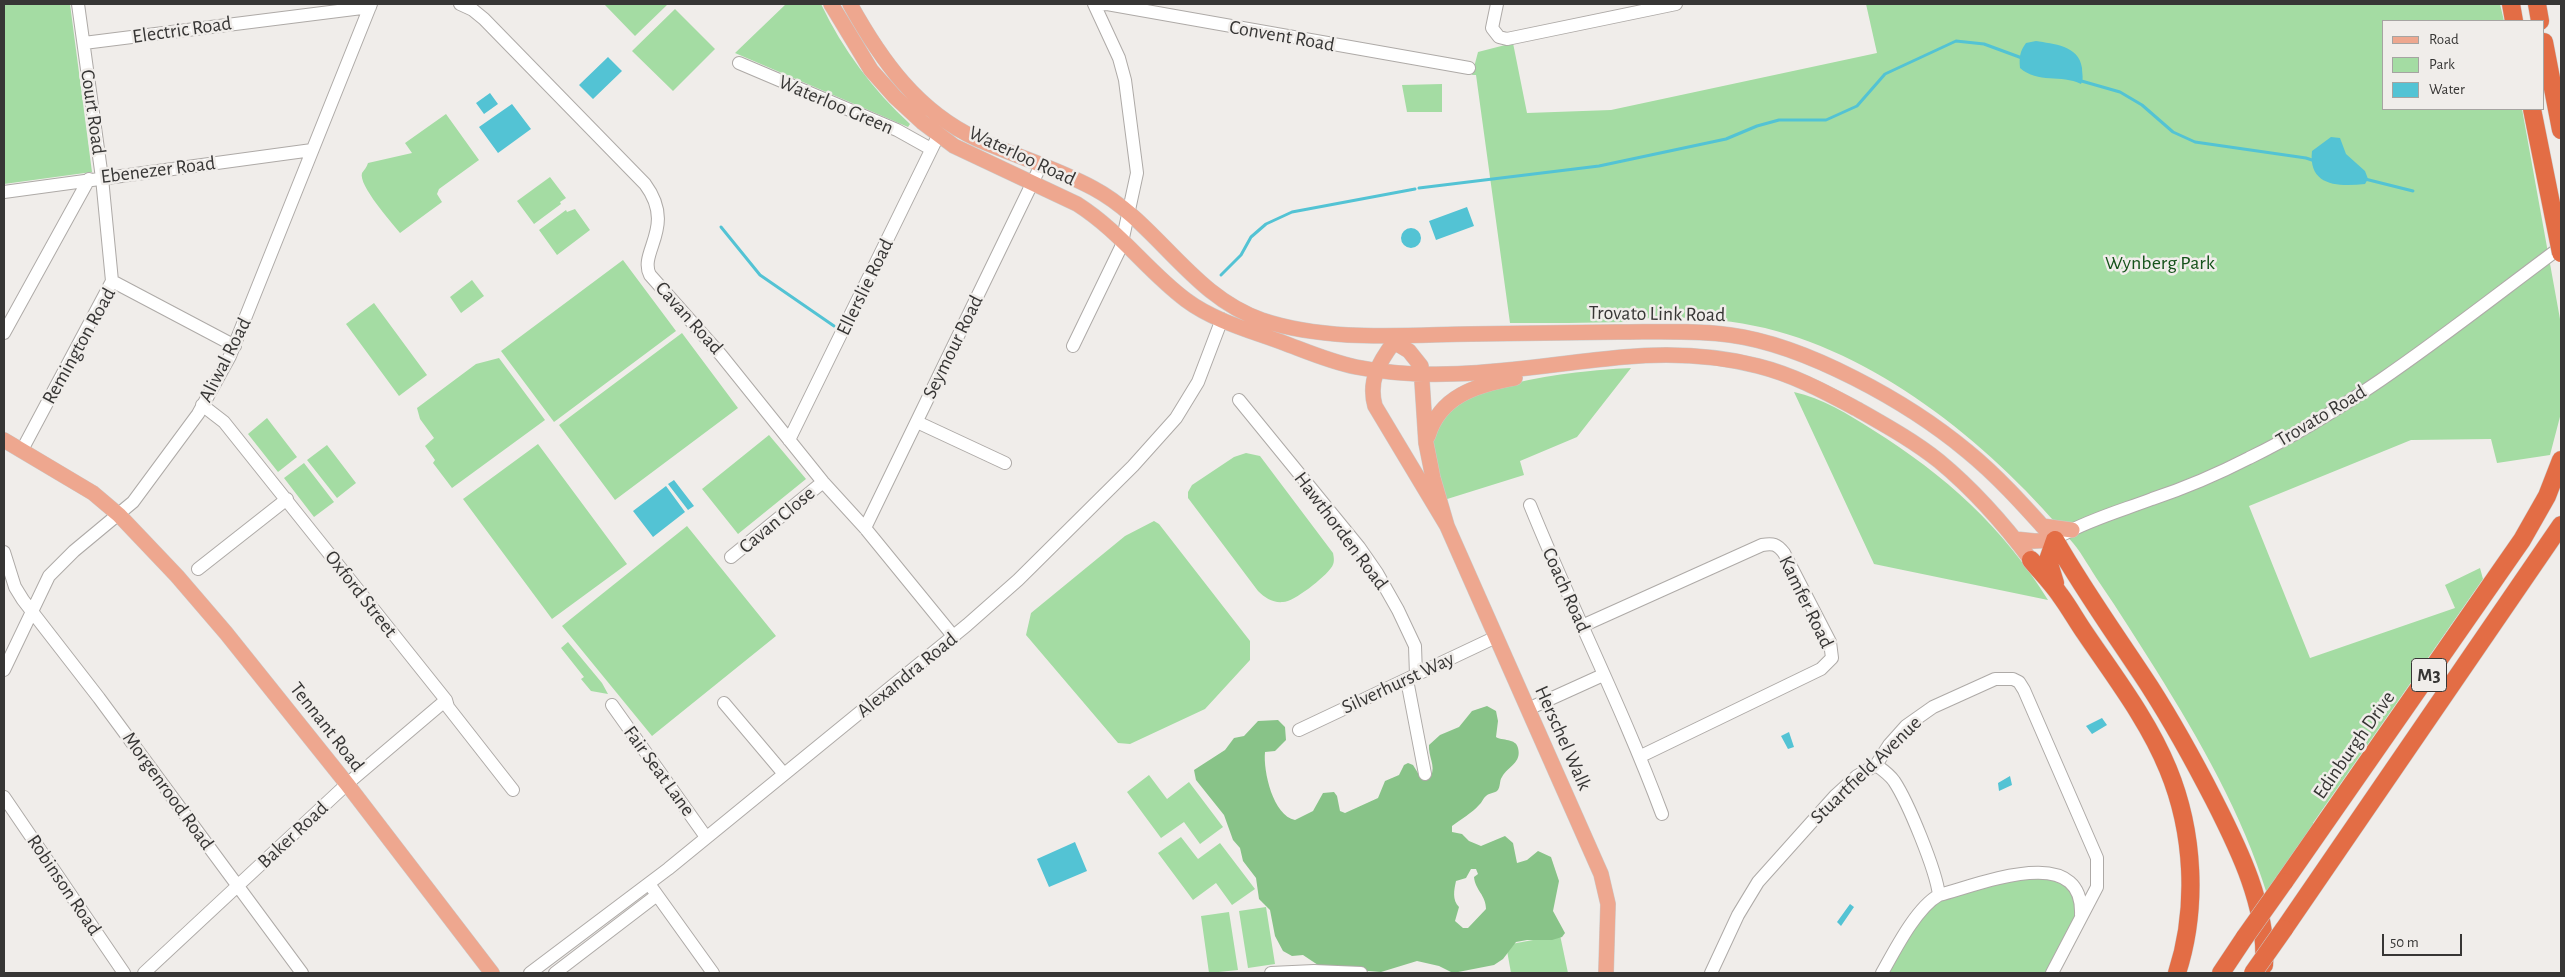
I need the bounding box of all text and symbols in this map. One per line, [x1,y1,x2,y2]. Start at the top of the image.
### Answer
street label: Electric Road [131,11,233,49]
street label: Convent Road [1227,15,1337,57]
legend [2382,20,2545,110]
text: Road [2429,32,2459,47]
text: Park [2429,57,2455,72]
street label: Court Road [75,68,111,156]
street label: Waterloo Green [775,70,897,140]
text: Water [2429,82,2465,97]
street label: Waterloo Road [965,121,1079,191]
street label: Ebenezer Road [99,151,217,189]
street label: Ellerslie Road [831,235,899,339]
park label: Wynberg Park [2105,251,2215,275]
street label: Cavan Road [650,277,728,359]
street label: Remington Road [37,283,121,409]
street label: Seymour Road [918,291,988,403]
street label: Trovato Link Road [1588,301,1726,327]
street label: Aliwal Road [193,314,257,406]
street label: Trovato Road [2272,380,2370,452]
street label: Hawthorden Road [1289,467,1393,595]
street label: Cavan Close [734,481,820,559]
street label: Coach Road [1537,544,1595,636]
street label: Oxford Street [320,546,402,642]
street label: Kamfer Road [1773,552,1839,652]
street label: Alexandra Road [852,627,962,723]
street label: Silverhurst Way [1338,646,1458,720]
road number: M3 [2412,658,2446,692]
street label: Tennant Road [285,677,369,777]
street label: Herschel Walk [1529,682,1597,794]
street label: Edinburgh Drive [2308,686,2400,804]
street label: Stuartfield Avenue [1805,711,1927,829]
street label: Fair Seat Lane [618,721,700,821]
street label: Morgenrood Road [117,727,219,855]
street label: Baker Road [253,796,333,874]
street label: Robinson Road [22,830,106,940]
scale bar [2385,924,2465,956]
text: 50 m [2390,935,2419,950]

